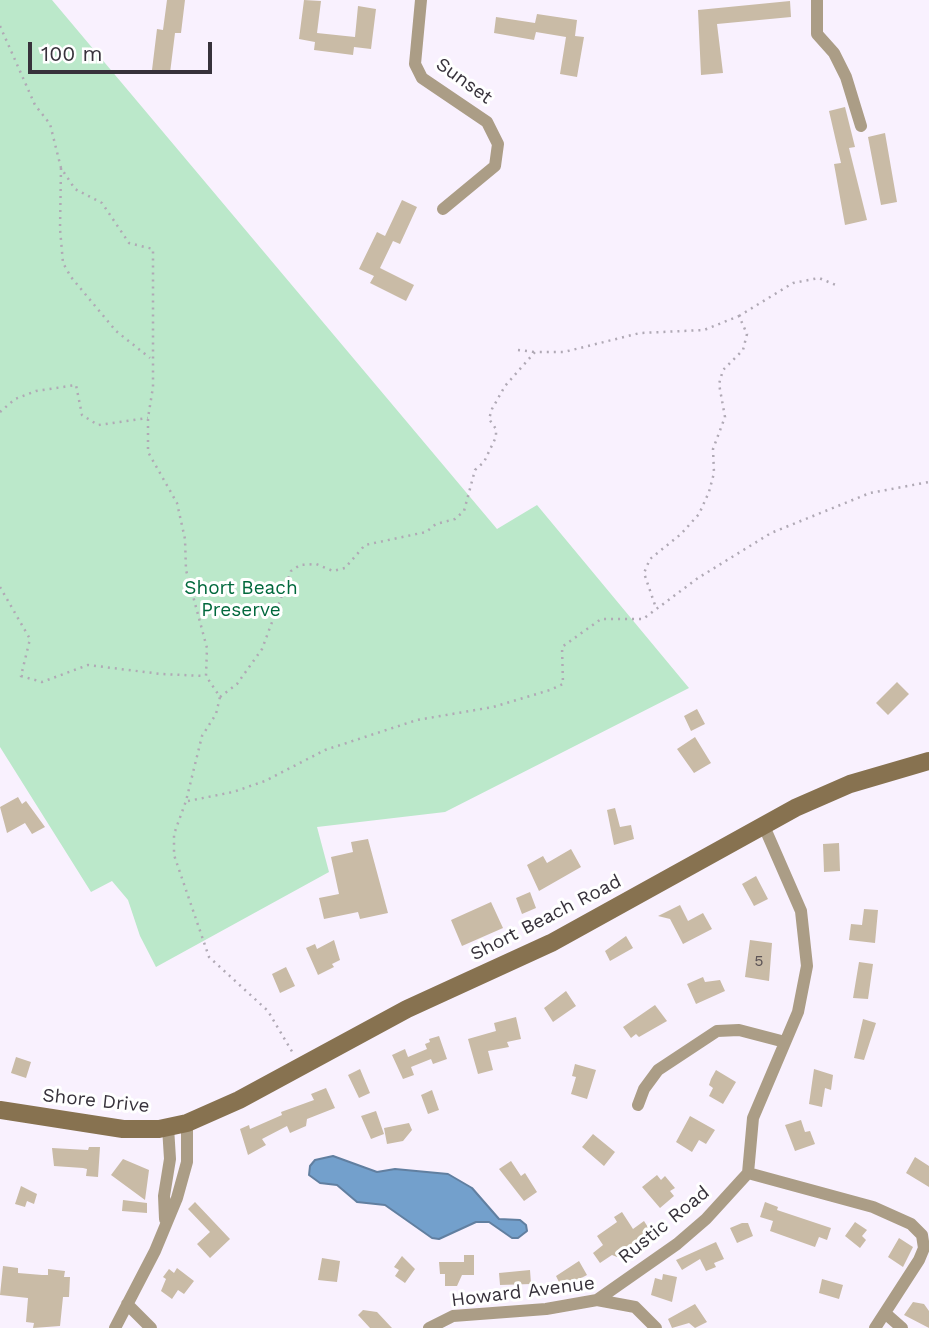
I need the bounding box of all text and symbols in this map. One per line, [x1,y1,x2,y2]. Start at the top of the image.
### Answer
scale bar [32,28,215,72]
text: 100 m [41,41,103,66]
street label: Sunset [431,53,497,109]
park label: Short Beach Preserve [184,577,298,621]
street label: Short Beach Road [467,870,625,966]
house number: 5 [754,951,764,971]
street label: Shore Drive [41,1084,151,1118]
street label: Rustic Road [614,1181,714,1269]
street label: Howard Avenue [450,1272,596,1312]

